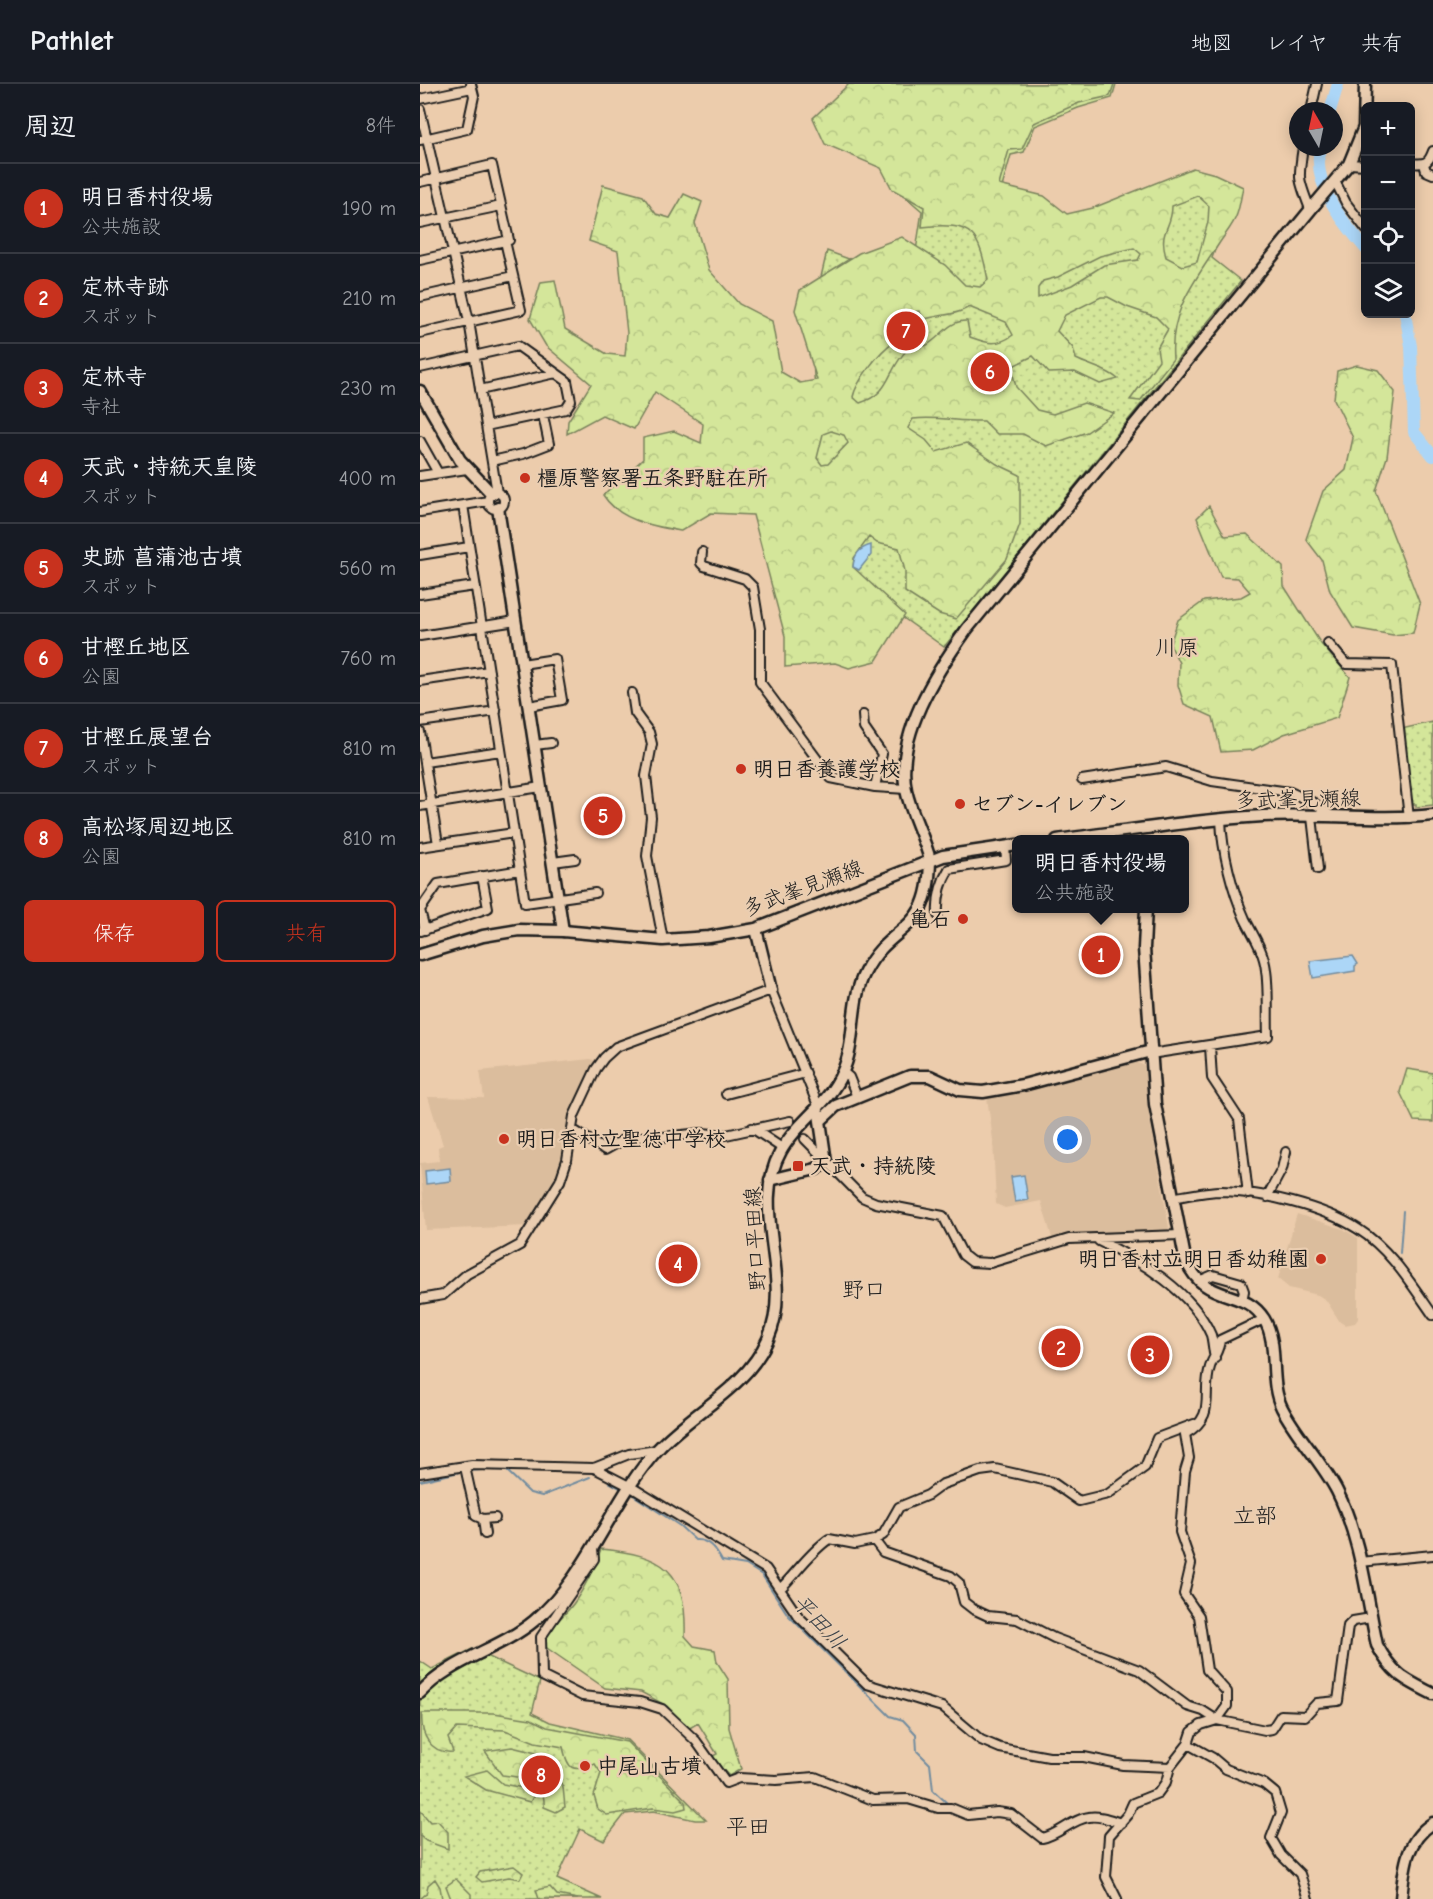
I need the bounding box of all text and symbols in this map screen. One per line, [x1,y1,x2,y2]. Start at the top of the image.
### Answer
text: Pathlet [30,25,113,57]
text: 地図 [1191,31,1233,55]
text: レイヤ [1266,31,1328,55]
text: 共有 [1361,31,1403,55]
north arrow [1289,102,1343,156]
map controls [1361,102,1415,318]
button: + [1361,102,1415,156]
text: 周辺 [24,112,76,142]
text: 8件 [366,114,396,137]
button: − [1361,156,1415,210]
text: 明日香村役場 [81,184,213,210]
text: 1 [40,197,47,220]
text: 190 m [342,197,396,220]
button: locate [1361,210,1415,264]
text: 公共施設 [81,215,161,238]
button: layers [1361,264,1415,318]
text: 定林寺跡 [81,274,169,300]
text: 2 [39,287,48,310]
text: 210 m [342,287,396,310]
text: スポット [81,305,161,328]
pin: 7 [886,308,926,354]
pin: 6 [970,350,1010,394]
text: 定林寺 [81,364,147,390]
text: 3 [39,377,48,400]
text: 230 m [340,377,396,400]
text: 寺社 [81,395,121,418]
text: 天武・持統天皇陵 [81,454,257,480]
place label: 橿原警察署五条野駐在所 [537,466,768,490]
text: 4 [39,467,48,490]
text: 400 m [339,467,396,490]
marker: 橿原警察署五条野駐在所 [518,471,532,485]
text: スポット [81,485,161,508]
text: 史跡 菖蒲池古墳 [81,544,243,570]
text: 5 [38,557,49,580]
text: 560 m [339,557,396,580]
text: スポット [81,575,161,598]
text: 甘樫丘地区 [81,634,191,660]
district label: 川原 [1155,635,1199,661]
text: 6 [38,647,49,670]
text: 760 m [340,647,396,670]
text: 公園 [81,665,121,688]
text: 甘樫丘展望台 [81,724,213,750]
text: 7 [39,737,48,760]
text: 810 m [342,737,396,760]
text: スポット [81,755,161,778]
place label: 明日香養護学校 [753,757,900,781]
marker: 明日香養護学校 [734,762,748,776]
street label: 多武峯見瀬線 [1235,786,1361,812]
place label: セブン-イレブン [972,792,1128,816]
pin: 5 [584,794,622,838]
marker: セブン-イレブン [953,797,967,811]
text: 高松塚周辺地区 [81,814,235,840]
text: 8 [38,827,49,850]
text: 810 m [342,827,396,850]
popup [1012,835,1189,913]
text: 公園 [81,845,121,868]
text: 明日香村役場 [1034,850,1167,876]
street label: 多武峯見瀬線 [740,855,866,921]
text: 公共施設 [1034,881,1114,904]
button: 保存 [24,900,204,962]
button: 共有 [216,900,396,962]
place label: 亀石 [909,907,951,931]
marker: 亀石 [956,912,970,926]
pin: 1 [1082,932,1120,978]
your location [1053,1125,1082,1154]
place label: 明日香村立聖徳中学校 [516,1127,726,1151]
marker: 明日香村立聖徳中学校 [497,1132,511,1146]
place label: 天武・持統陵 [810,1154,936,1178]
marker: 天武・持統陵 [791,1159,805,1173]
street label: 野口平田線 [740,1186,770,1292]
pin: 4 [658,1242,698,1286]
place label: 明日香村立明日香幼稚園 [1078,1247,1309,1271]
marker: 明日香村立明日香幼稚園 [1314,1252,1328,1266]
district label: 野口 [842,1277,886,1303]
pin: 2 [1042,1326,1080,1370]
pin: 3 [1130,1332,1170,1378]
district label: 立部 [1233,1503,1277,1529]
water label: 平田川 [787,1589,851,1655]
pin: 8 [522,1752,560,1798]
place label: 中尾山古墳 [597,1754,702,1778]
marker: 中尾山古墳 [578,1759,592,1773]
district label: 平田 [726,1814,770,1840]

